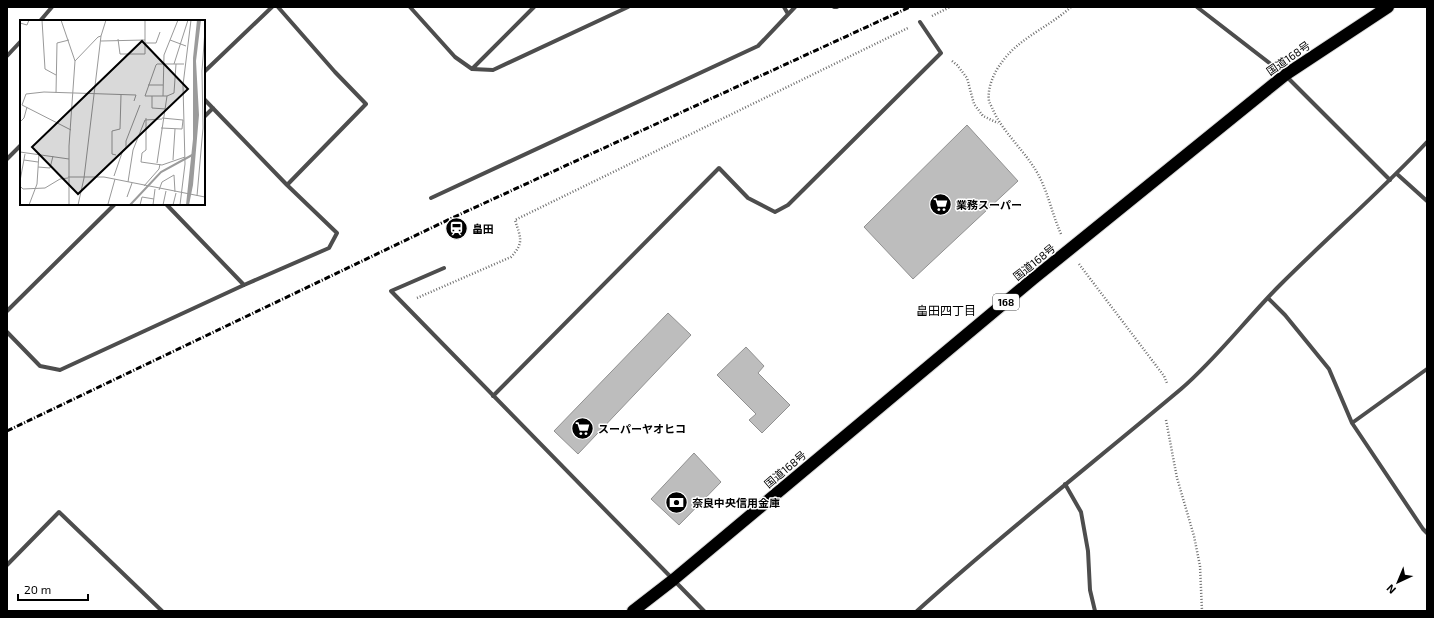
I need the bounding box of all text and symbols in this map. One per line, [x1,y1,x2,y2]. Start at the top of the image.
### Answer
inset map [20,20,205,205]
street label: 国道168号 [1264,38,1312,78]
supermarket icon: 業務スーパー [927,191,953,217]
place label: 業務スーパー [956,198,1022,211]
station icon: 畠田 [444,215,470,241]
place label: 畠田 [472,222,494,235]
street label: 国道168号 [1010,241,1058,283]
road number: 168 [993,294,1019,310]
district label: 畠田四丁目 [916,303,976,317]
supermarket icon: スーパーヤオヒコ [569,415,595,441]
place label: スーパーヤオヒコ [598,422,686,435]
street label: 国道168号 [762,448,808,490]
bank icon: 奈良中央信用金庫 [664,489,690,515]
place label: 奈良中央信用金庫 [692,496,780,509]
north arrow [1378,562,1418,602]
scale bar [18,576,88,602]
text: 20 m [24,582,51,596]
text: N [1383,582,1398,597]

